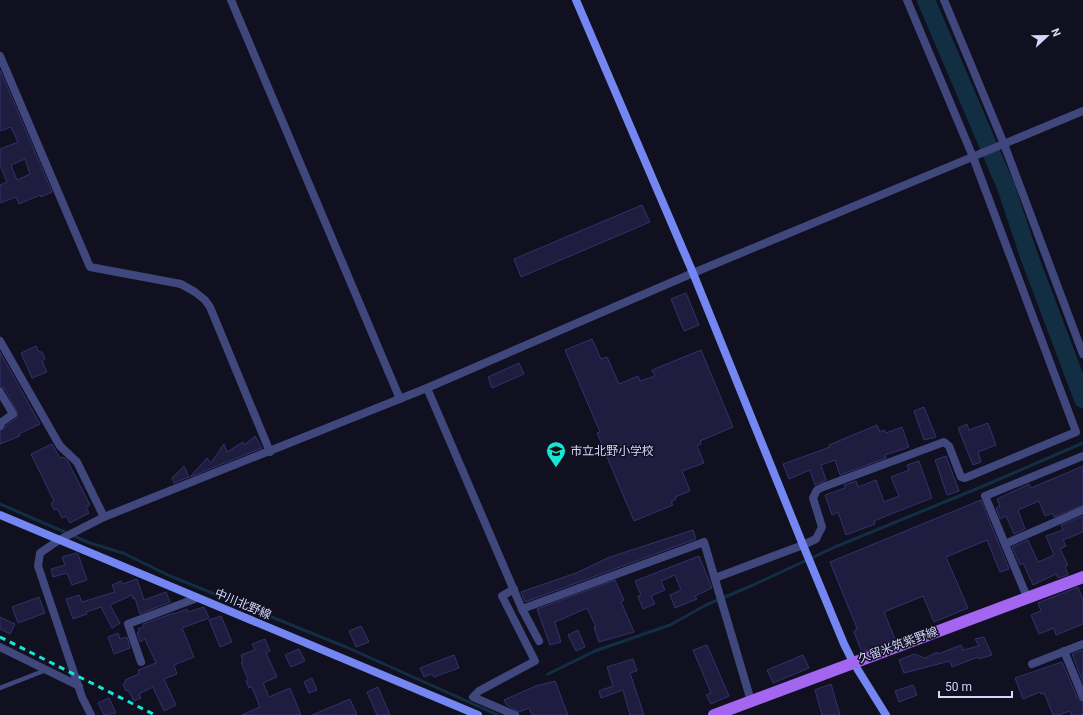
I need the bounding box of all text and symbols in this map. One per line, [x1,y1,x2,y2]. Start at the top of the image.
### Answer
north arrow [1027,16,1067,56]
text: N [1048,26,1063,39]
school or university icon: 市立北野小学校 [545,440,567,468]
place label: 市立北野小学校 [570,444,654,458]
street label: 中川北野線 [213,586,273,622]
street label: 久留米筑紫野線 [856,624,940,666]
scale bar [939,673,1012,699]
text: 50 m [945,680,972,694]

